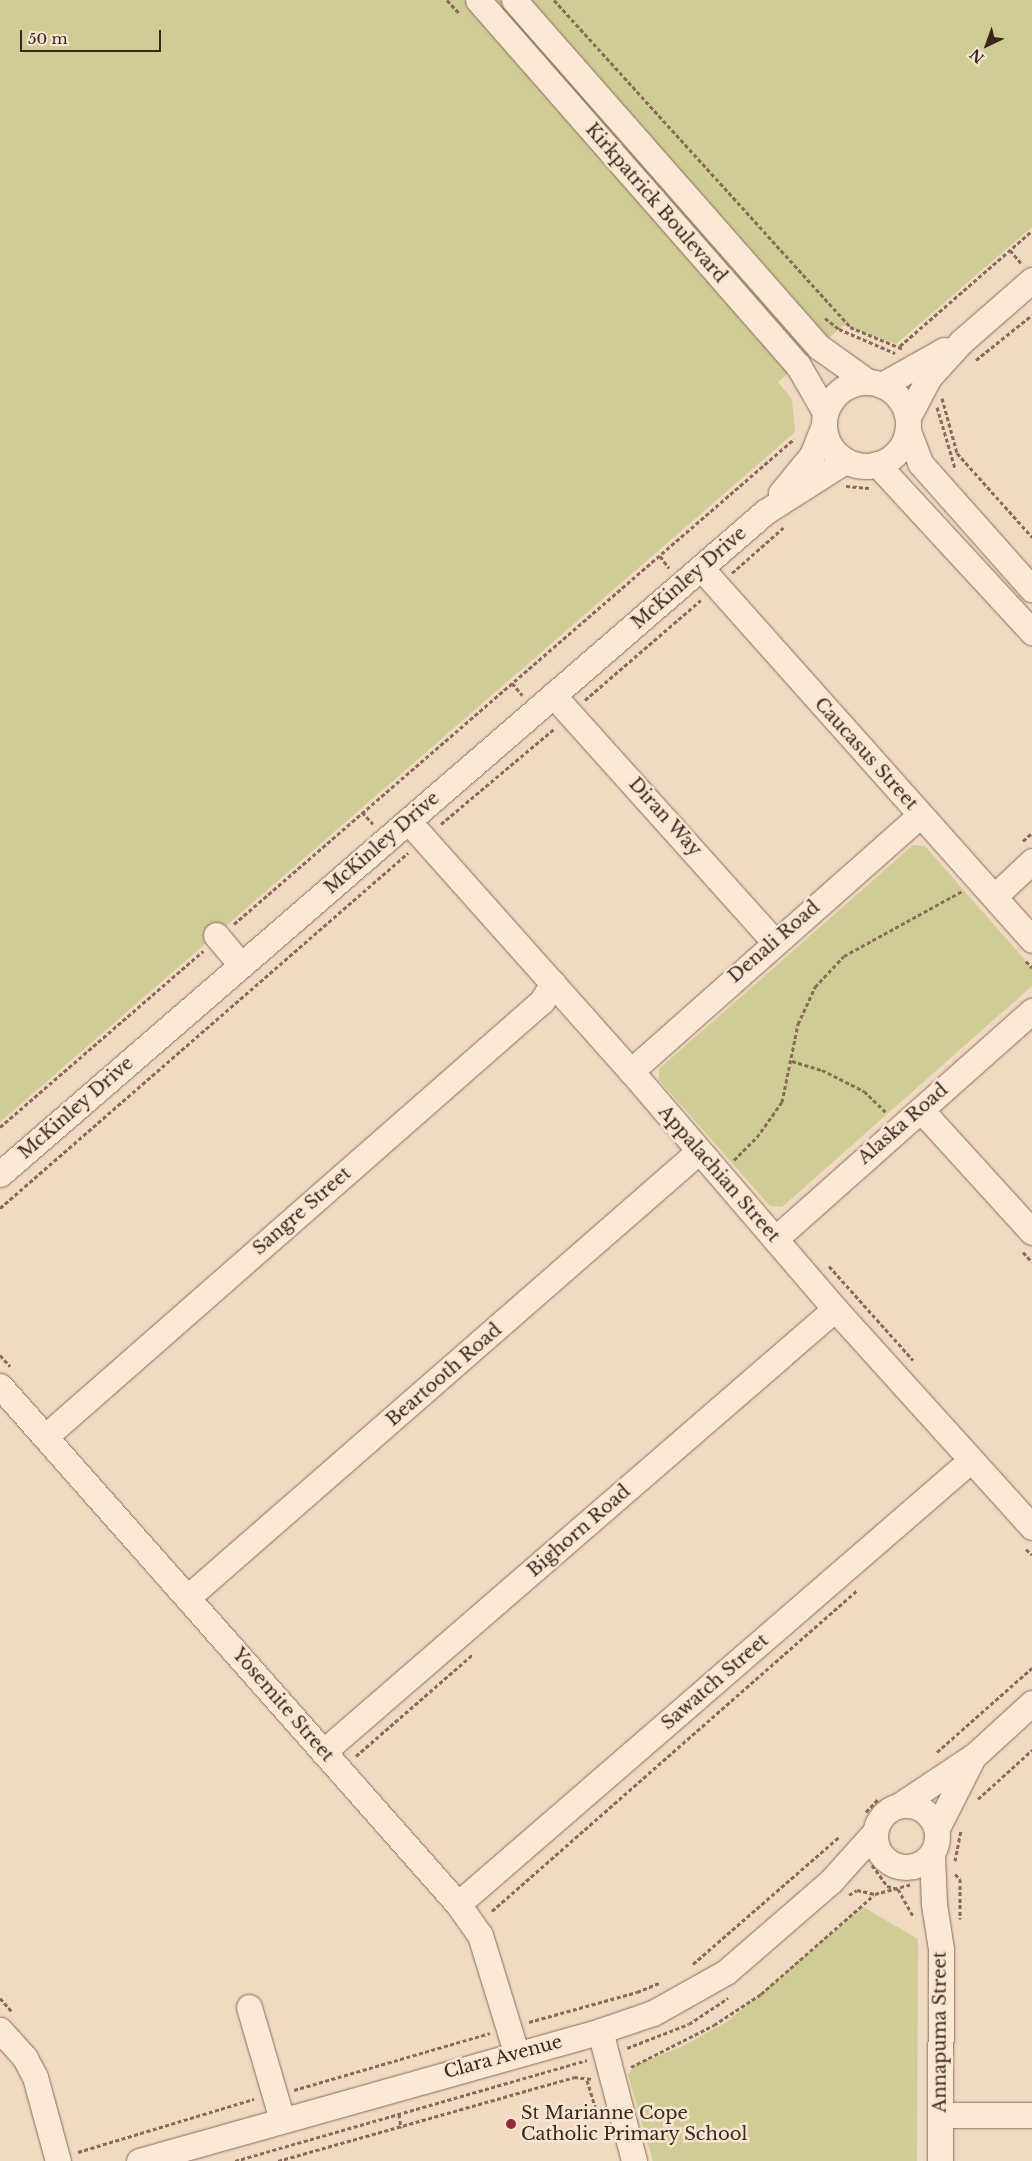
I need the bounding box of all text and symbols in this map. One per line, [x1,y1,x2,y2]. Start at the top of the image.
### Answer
scale bar [22,20,164,52]
north arrow [962,20,1012,70]
text: 50 m [28,29,68,48]
text: N [966,45,988,67]
street label: Kirkpatrick Boulevard [581,119,731,287]
street label: McKinley Drive [627,522,751,634]
street label: Caucasus Street [810,693,922,815]
street label: Diran Way [624,773,706,861]
street label: McKinley Drive [320,787,444,899]
street label: Denali Road [724,897,824,987]
street label: McKinley Drive [14,1052,138,1164]
street label: Alaska Road [854,1079,952,1169]
street label: Appalachian Street [654,1101,784,1247]
street label: Sangre Street [249,1163,355,1259]
street label: Beartooth Road [382,1319,506,1431]
street label: Bighorn Road [523,1481,635,1581]
street label: Sawatch Street [657,1630,773,1734]
street label: Yosemite Street [228,1644,338,1766]
street label: Annapuma Street [929,1951,951,2113]
street label: Clara Avenue [441,2031,565,2083]
place label: St Marianne Cope Catholic Primary School [521,2103,748,2146]
marker: St Marianne Cope Catholic Primary School [505,2118,517,2130]

